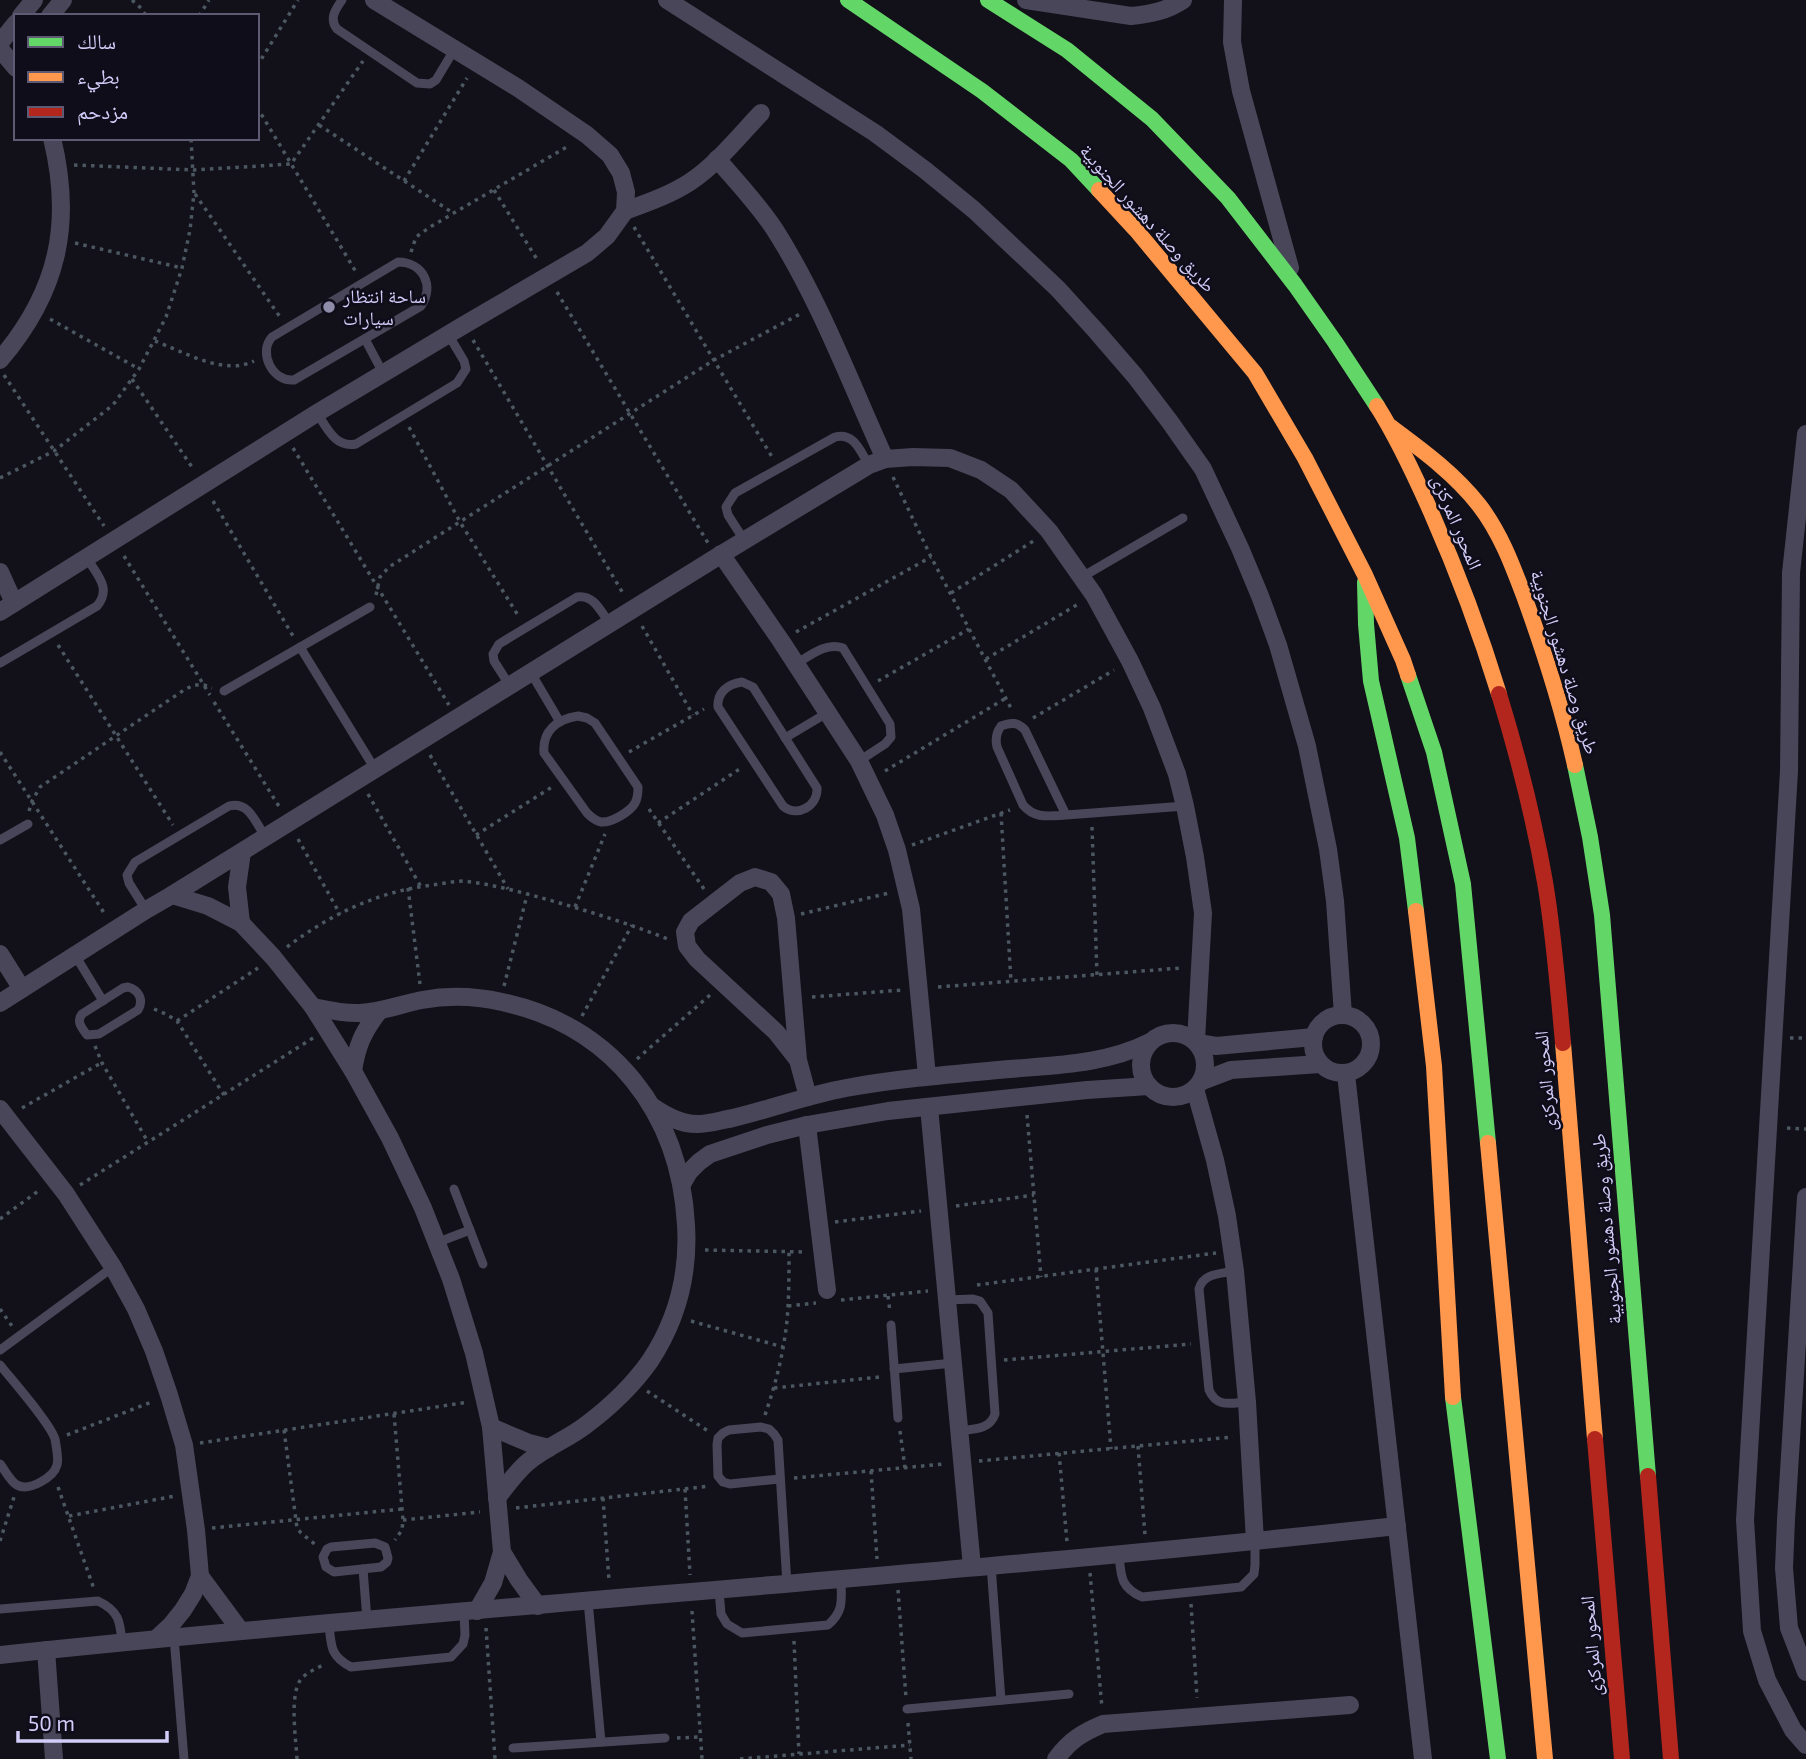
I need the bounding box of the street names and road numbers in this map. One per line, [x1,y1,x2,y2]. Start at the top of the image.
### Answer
street label: طريق وصلة دهشور الجنوبية [1075,139,1221,297]
street label: المحور المركزى [1426,471,1488,573]
street label: طريق وصلة دهشور الجنوبية [1526,567,1604,757]
street label: المحور المركزى [1529,1030,1561,1132]
street label: طريق وصلة دهشور الجنوبية [1586,1133,1626,1325]
street label: المحور المركزى [1575,1595,1607,1697]

